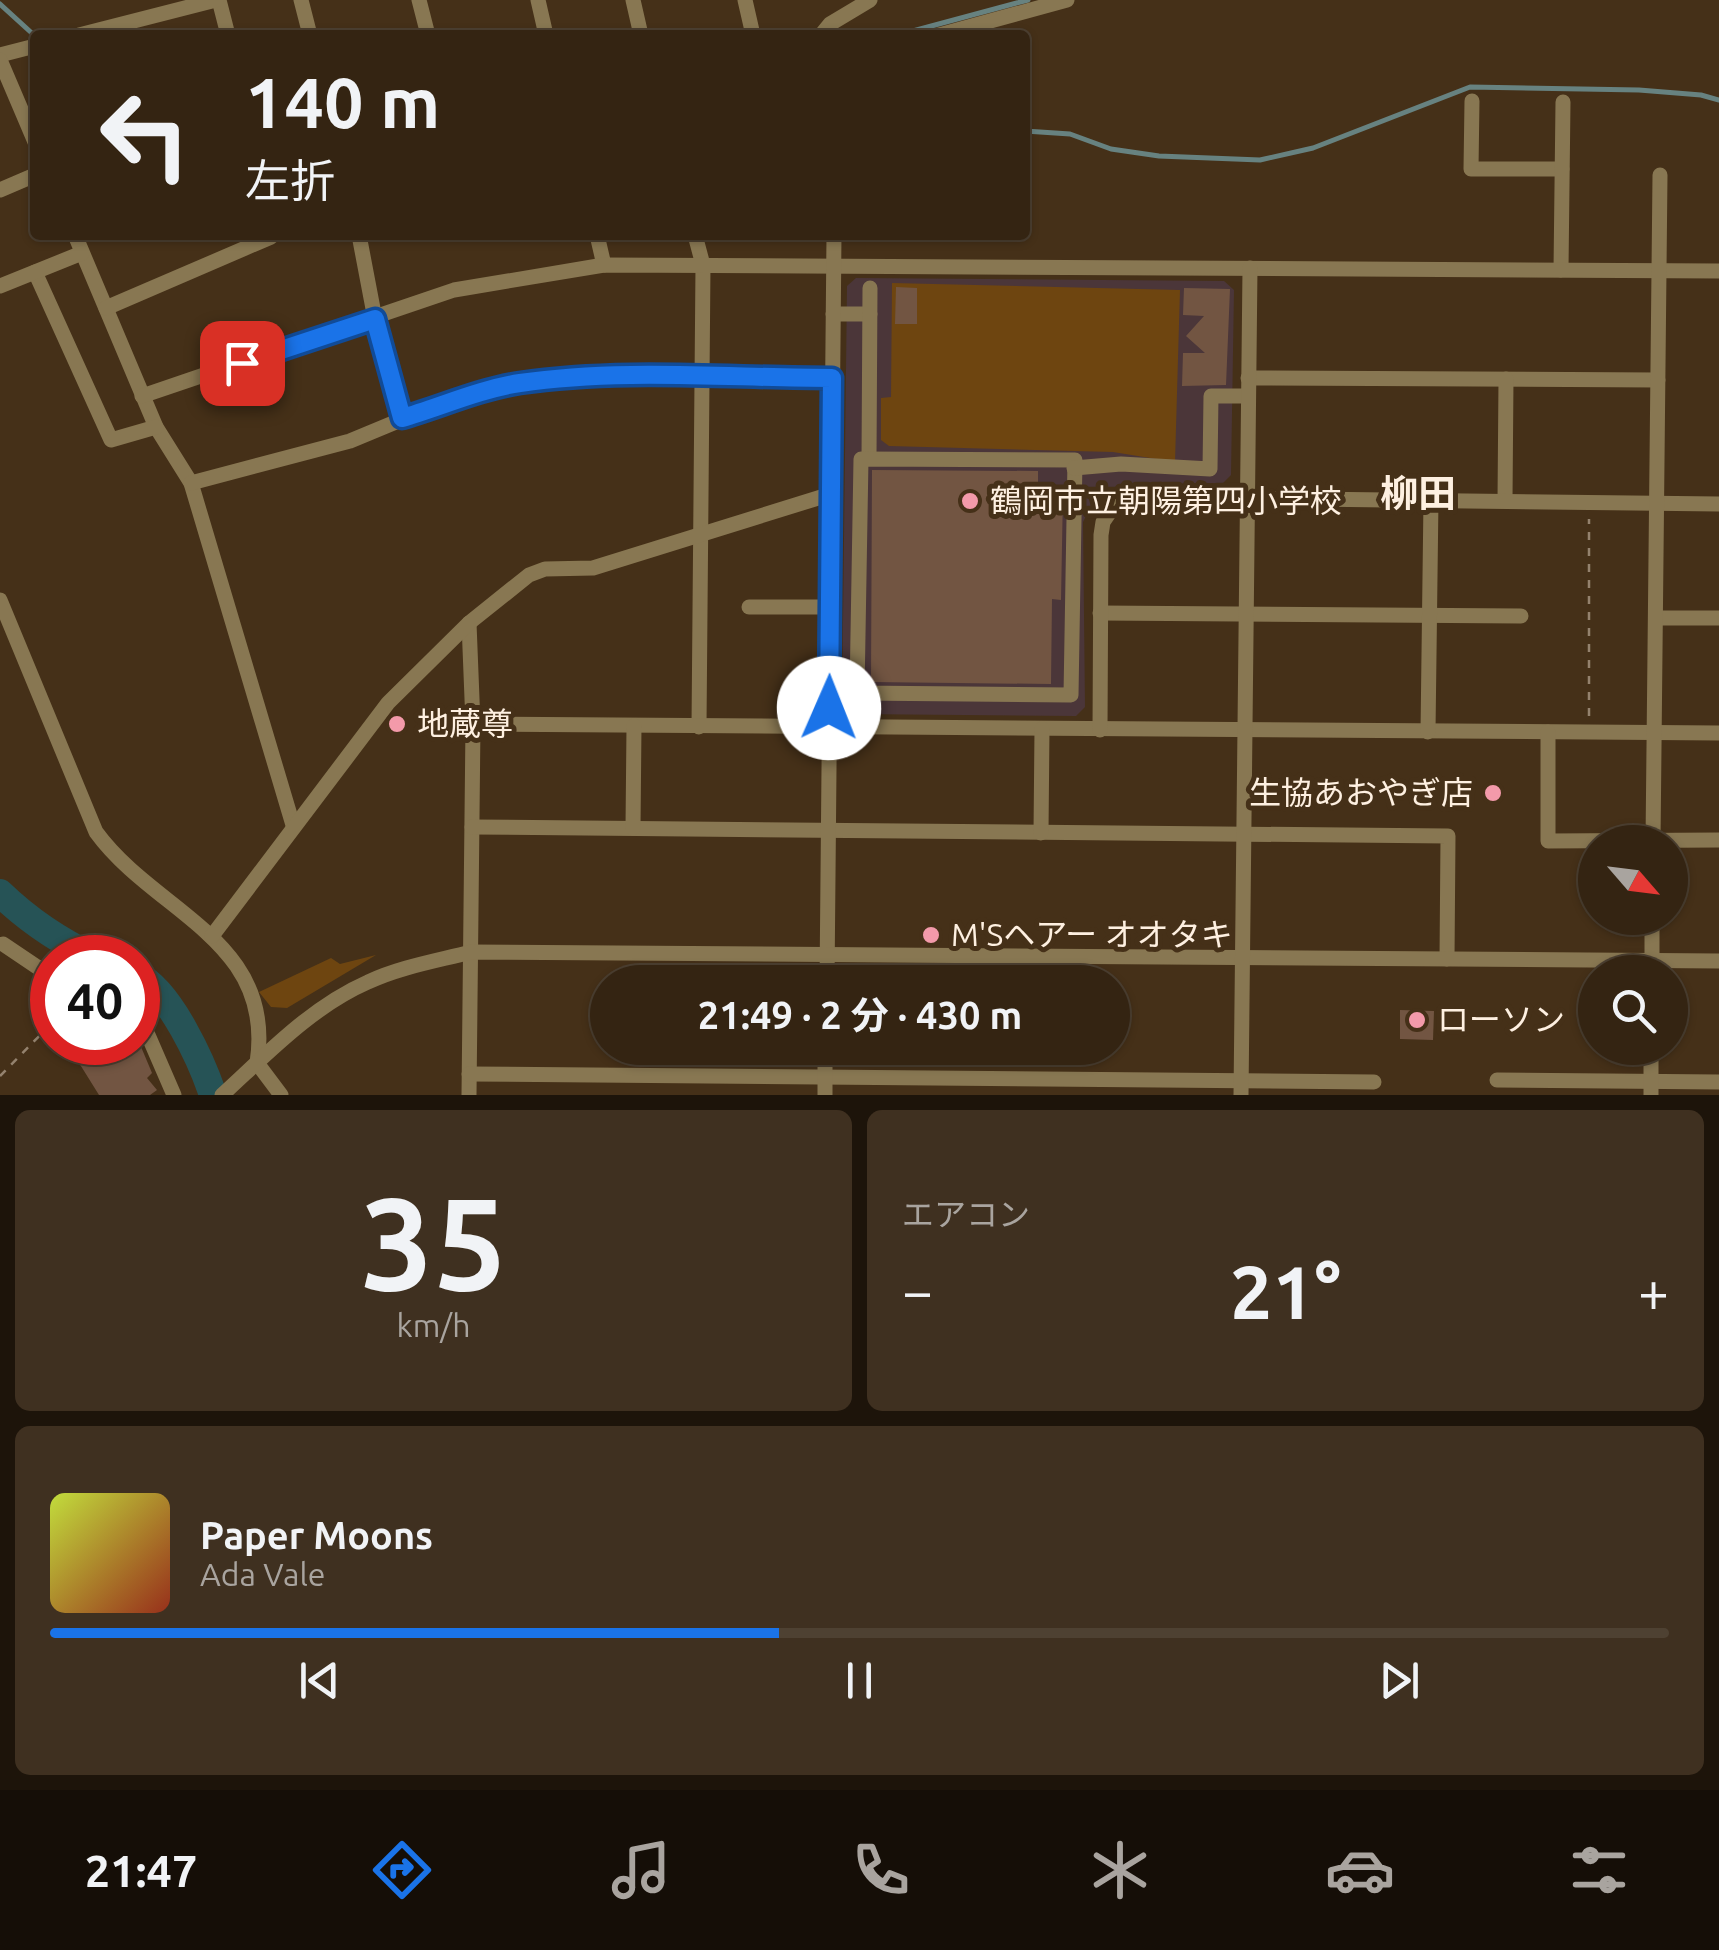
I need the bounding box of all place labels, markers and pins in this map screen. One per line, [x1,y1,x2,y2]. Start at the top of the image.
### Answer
pin [200,321,285,406]
place label: 鶴岡市立朝陽第四小学校 [990,482,1342,518]
marker: 鶴岡市立朝陽第四小学校 [959,490,981,512]
place label: 地蔵尊 [417,705,513,741]
marker: 地蔵尊 [386,713,408,735]
place label: 生協あおやぎ店 [1249,774,1473,810]
marker: 生協あおやぎ店 [1482,782,1504,804]
place label: M'Sヘアー オオタキ [951,916,1233,952]
marker: M'Sヘアー オオタキ [920,924,942,946]
place label: ローソン [1437,1001,1565,1037]
marker: ローソン [1406,1009,1428,1031]

